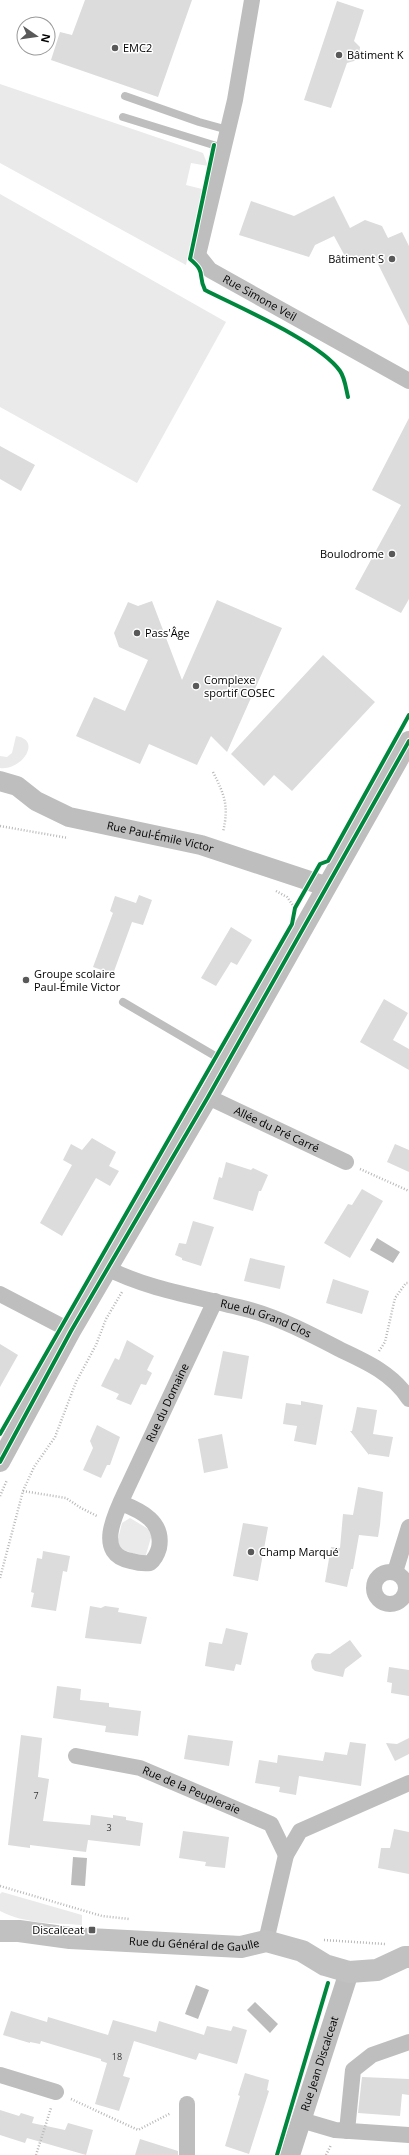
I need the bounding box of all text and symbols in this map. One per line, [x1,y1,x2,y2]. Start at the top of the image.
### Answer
north arrow [16,16,56,56]
text: N [38,32,55,44]
place label: EMC2 [123,40,152,55]
marker: EMC2 [110,43,120,53]
place label: Bâtiment K [347,47,404,62]
marker: Bâtiment K [334,50,344,60]
place label: Bâtiment S [328,251,384,266]
marker: Bâtiment S [387,254,397,264]
street label: Rue Simone Veil [220,271,300,324]
place label: Boulodrome [320,546,384,561]
marker: Boulodrome [387,549,397,559]
place label: Pass'Âge [145,625,190,640]
marker: Pass'Âge [132,628,142,638]
place label: Complexe sportif COSEC [204,672,275,700]
marker: Complexe sportif COSEC [191,681,201,691]
street label: Rue Paul-Émile Victor [106,817,216,856]
place label: Groupe scolaire Paul-Émile Victor [34,966,121,994]
marker: Groupe scolaire Paul-Émile Victor [21,975,31,985]
street label: Allée du Pré Carré [232,1102,322,1155]
street label: Rue du Grand Clos [219,1295,314,1341]
street label: Rue du Domaine [142,1360,192,1444]
place label: Champ Marqué [259,1544,339,1559]
marker: Champ Marqué [246,1547,256,1557]
street label: Rue de la Peupleraie [140,1762,243,1817]
house number: 7 [33,1789,39,1802]
house number: 3 [106,1821,112,1834]
place label: Discalceat [32,1922,84,1937]
marker: Discalceat [87,1925,97,1935]
street label: Rue du Général de Gaulle [129,1933,261,1954]
street label: Rue Jean Discalceat [297,2014,341,2113]
house number: 18 [112,2050,122,2063]

